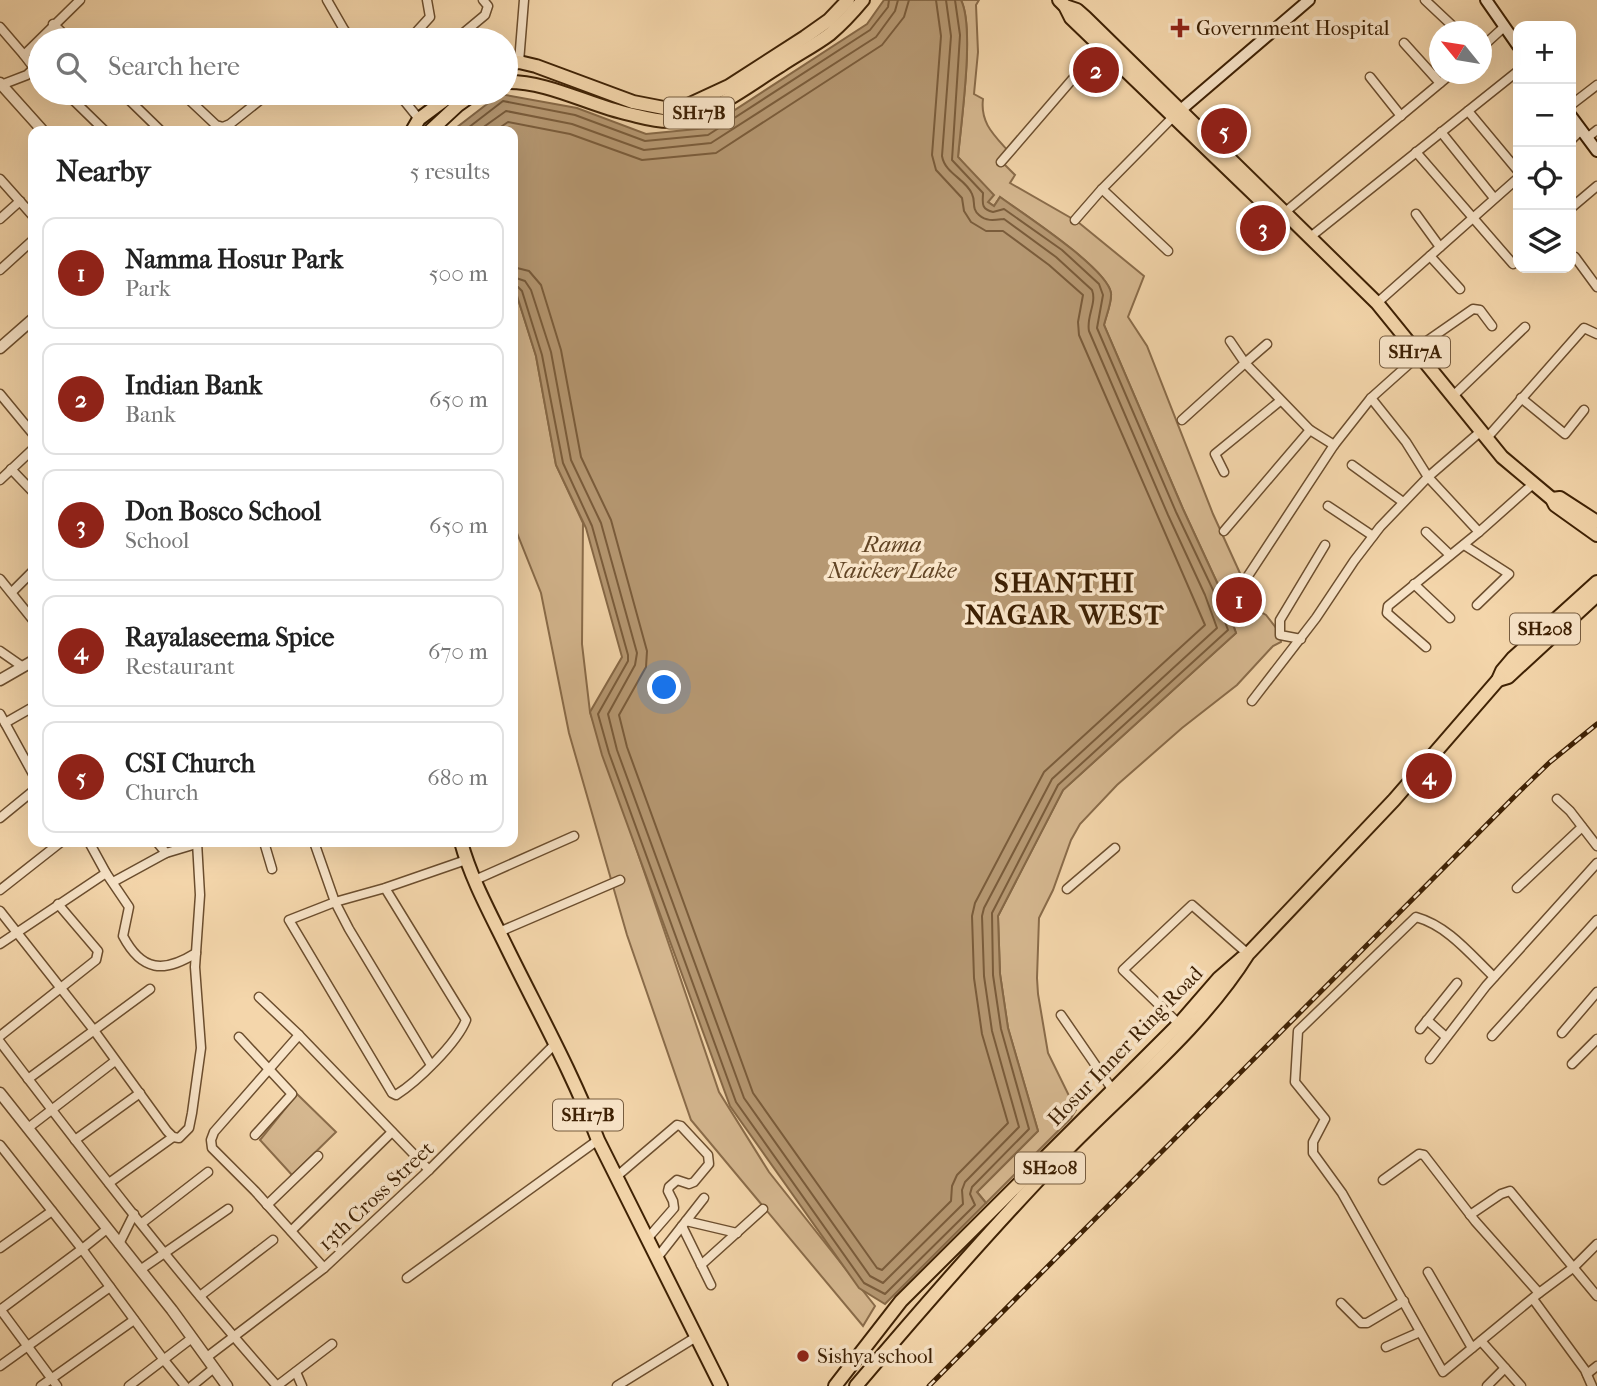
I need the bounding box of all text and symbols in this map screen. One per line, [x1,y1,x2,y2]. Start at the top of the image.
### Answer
place label: Government Hospital [1196,16,1390,40]
marker: Government Hospital [1170,18,1190,38]
north arrow [1429,21,1492,84]
map controls [1513,21,1576,273]
button: + [1513,21,1576,84]
search box [28,28,518,105]
pin: 2 [1073,44,1119,96]
icon: search [52,48,90,86]
text: Search here [108,51,240,82]
button: − [1513,84,1576,147]
road number: SH17B [664,97,734,128]
pin: 5 [1201,105,1247,157]
button: locate [1513,147,1576,210]
text: Nearby [56,154,151,189]
text: 5 results [410,158,490,185]
pin: 3 [1240,202,1286,254]
button: layers [1513,210,1576,273]
text: Namma Hosur Park [125,244,343,275]
text: 1 [77,260,85,287]
text: 500 m [429,260,488,287]
text: Park [125,275,171,302]
road number: SH17A [1380,336,1450,368]
text: Indian Bank [125,370,262,401]
text: 2 [75,386,87,413]
text: 650 m [429,386,488,413]
text: Bank [125,401,176,428]
text: Don Bosco School [125,496,321,527]
text: 3 [76,512,86,539]
text: 650 m [429,512,488,539]
text: School [125,527,189,554]
water label: Rama Naicker Lake [827,531,957,584]
district label: SHANTHI NAGAR WEST [965,566,1165,631]
pin: 1 [1216,574,1262,626]
road number: SH208 [1510,614,1580,644]
text: Rayalaseema Spice [125,622,334,653]
text: 4 [74,638,88,665]
text: 670 m [428,638,488,665]
text: Restaurant [125,653,235,680]
your location [647,670,681,704]
text: CSI Church [125,748,255,779]
pin: 4 [1406,750,1452,802]
text: 5 [76,764,86,791]
text: 680 m [427,764,488,791]
text: Church [125,779,199,806]
street label: Hosur Inner Ring Road [1043,961,1208,1131]
road number: SH17B [553,1100,623,1130]
street label: 13th Cross Street [313,1136,439,1256]
road number: SH208 [1015,1152,1085,1184]
place label: Sishya school [817,1344,934,1368]
marker: Sishya school [795,1348,811,1364]

